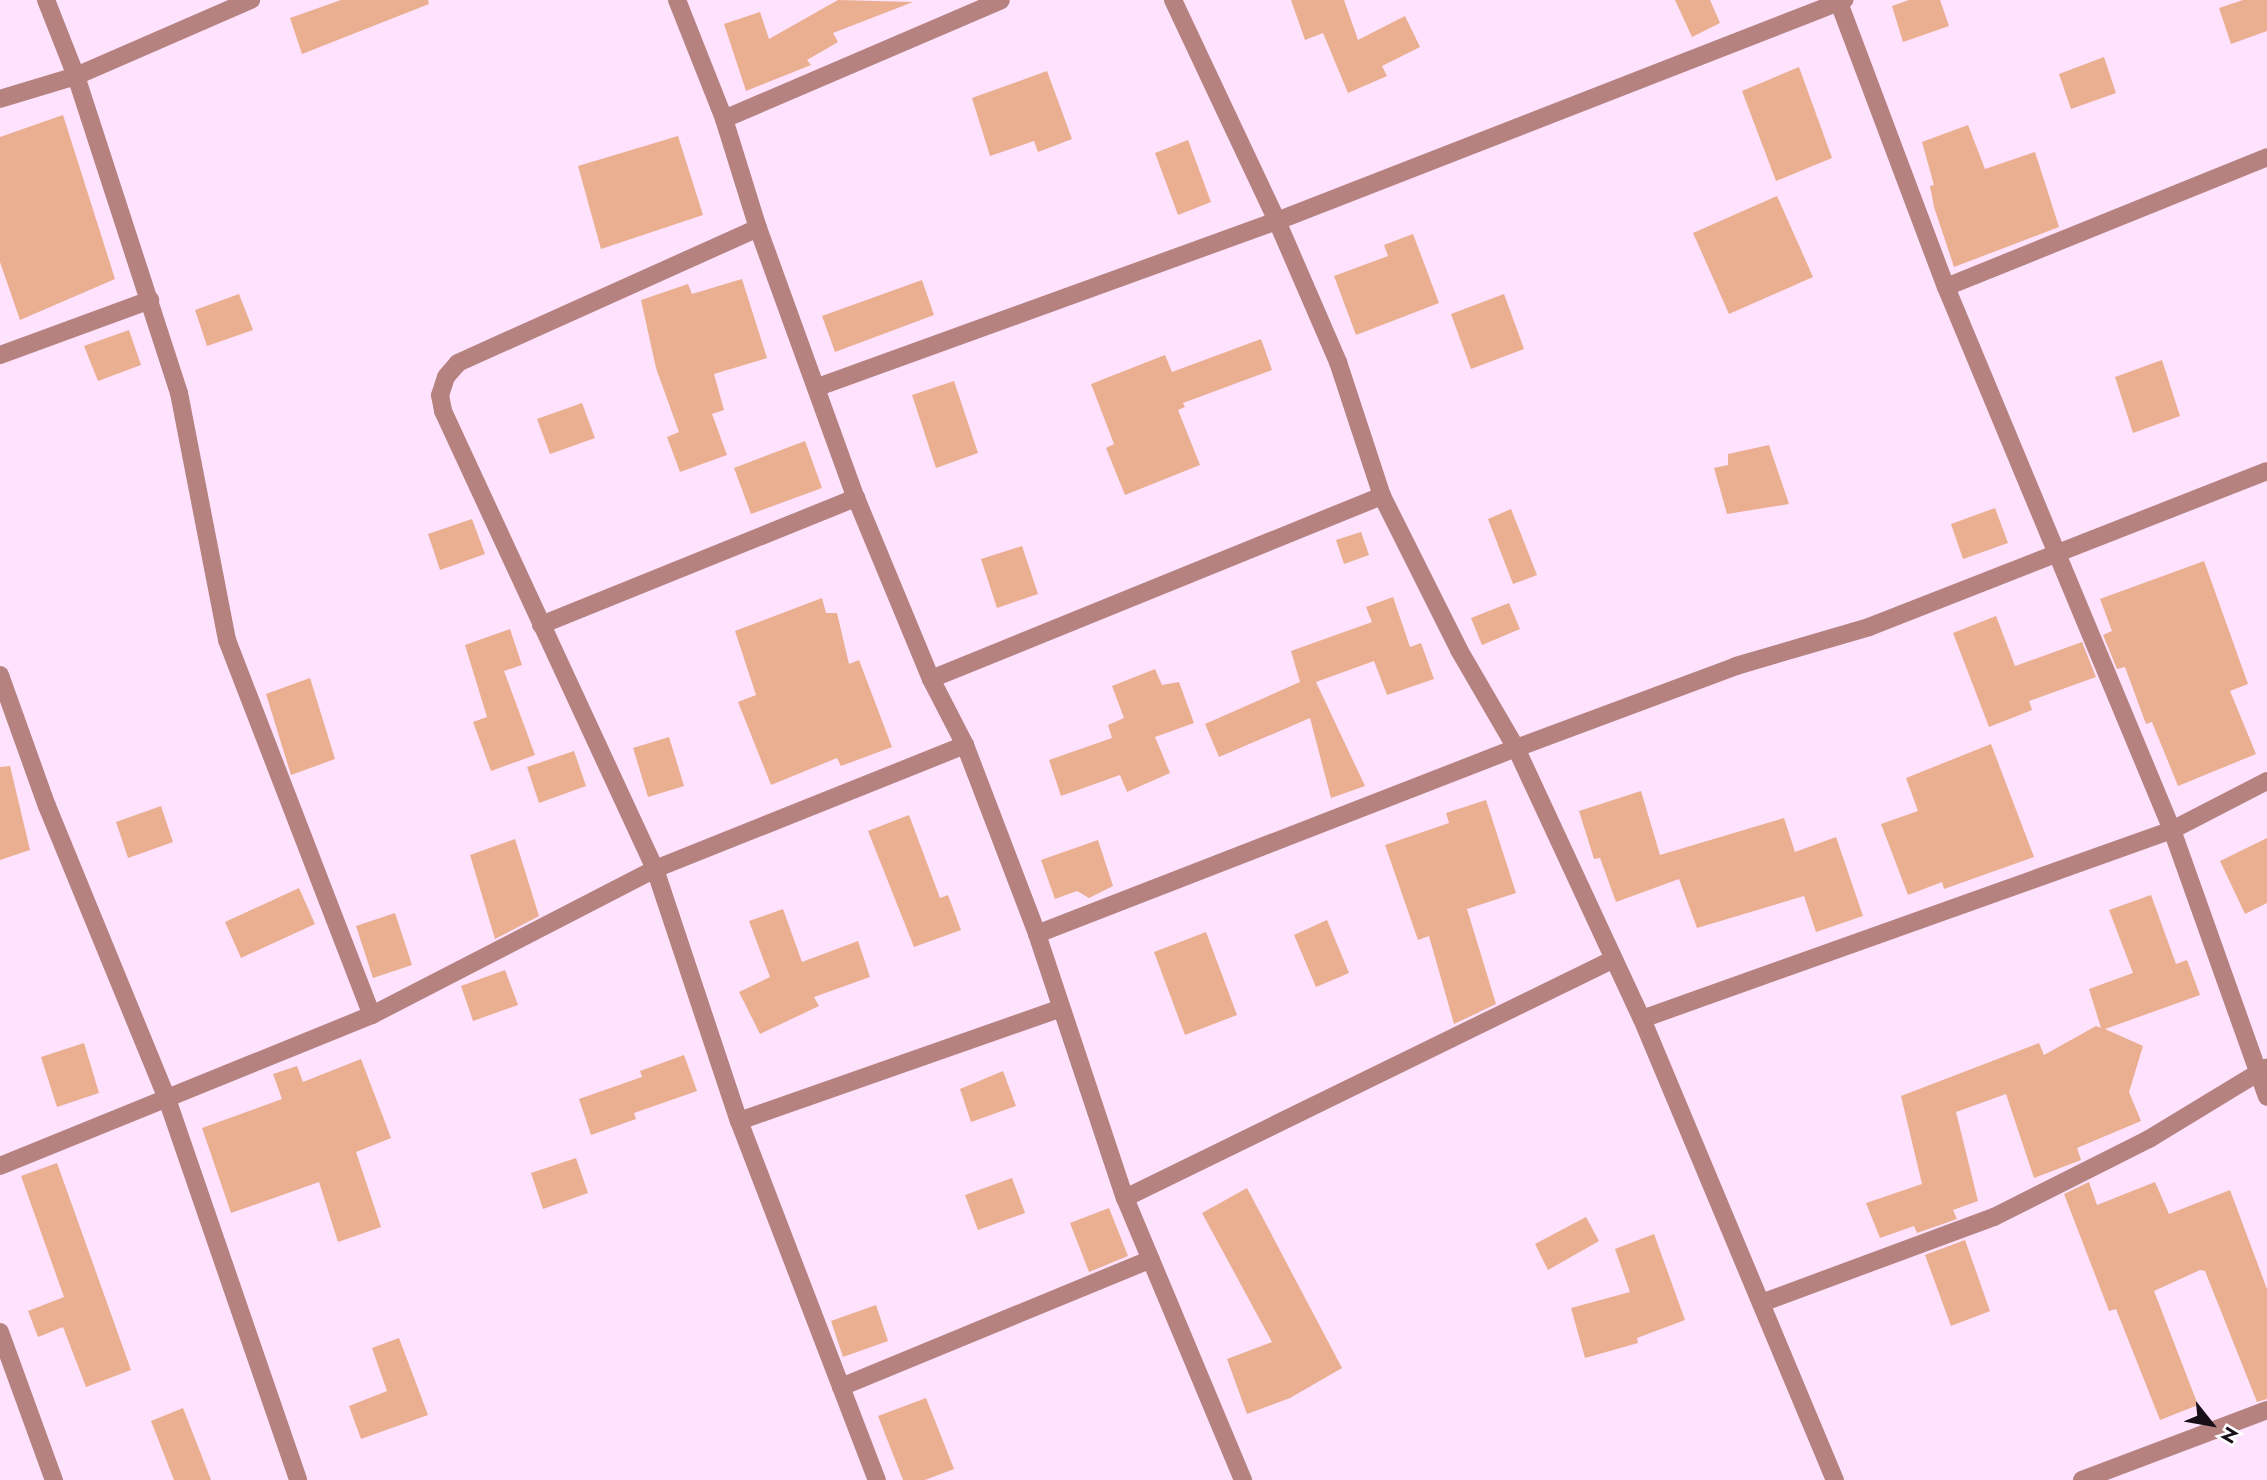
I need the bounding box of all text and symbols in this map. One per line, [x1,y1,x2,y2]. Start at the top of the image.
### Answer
north arrow [2176,1389,2246,1459]
text: N [2214,1422,2245,1448]

